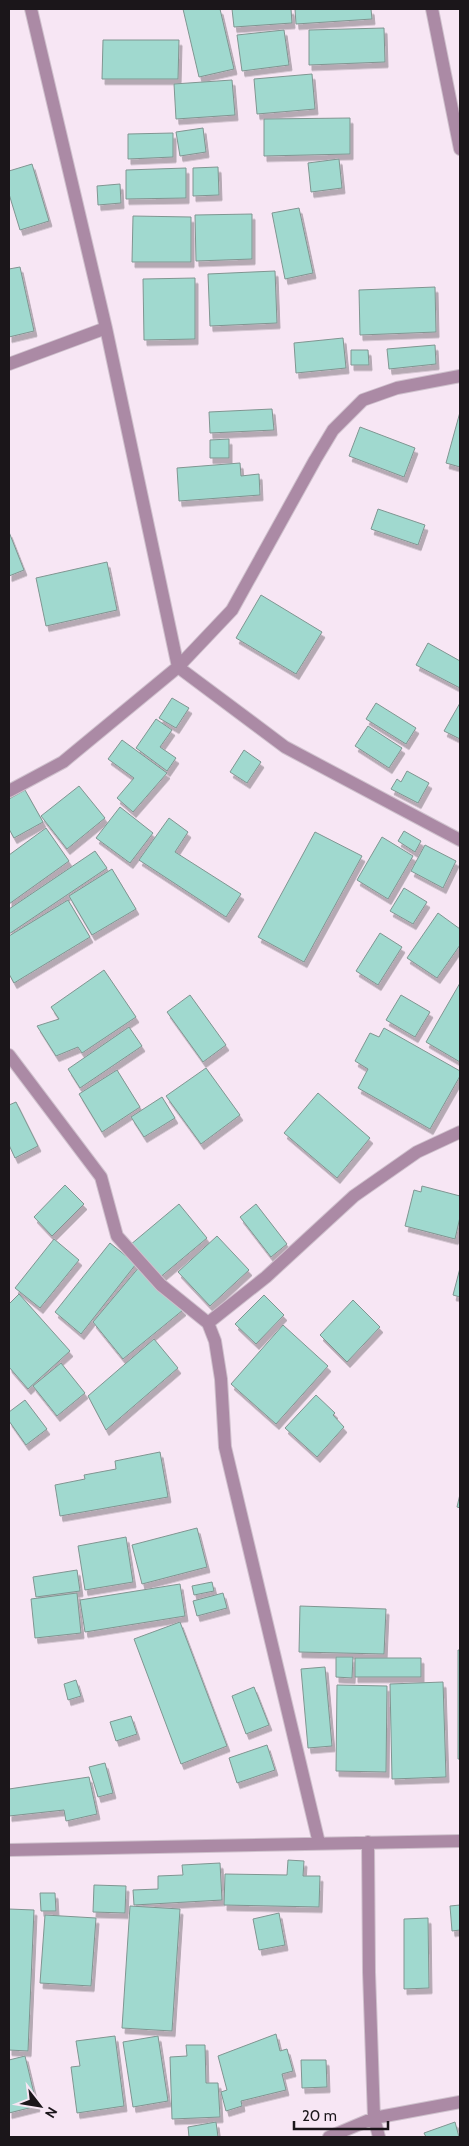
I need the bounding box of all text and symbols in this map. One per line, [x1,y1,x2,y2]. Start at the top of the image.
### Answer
north arrow [15,2081,65,2131]
scale bar [294,2098,388,2130]
text: N [41,2104,61,2122]
text: 20 m [302,2107,337,2125]

